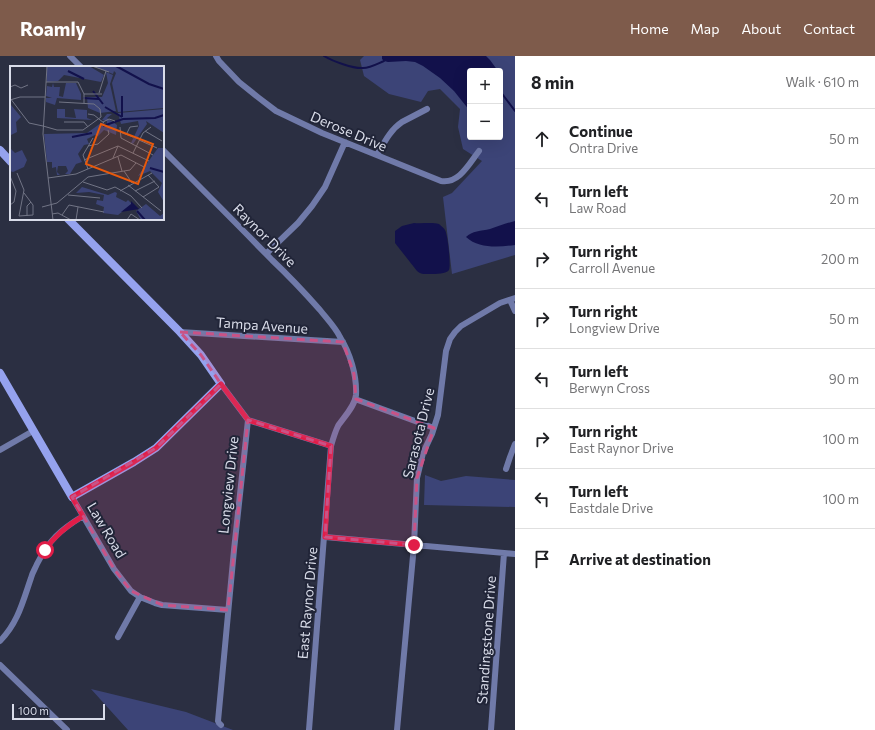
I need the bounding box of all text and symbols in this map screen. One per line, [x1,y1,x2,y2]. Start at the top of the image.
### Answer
text: Roamly [20,17,86,40]
text: Home [630,20,669,37]
text: Map [691,20,719,37]
text: About [741,20,781,37]
text: Contact [803,20,855,37]
inset map [10,66,164,220]
map controls [467,68,503,140]
button: + [467,68,503,104]
text: 8 min [531,72,574,93]
text: Walk · 610 m [785,74,859,90]
button: − [467,104,503,140]
street label: Derose Drive [308,107,390,155]
text: Continue [569,122,633,140]
icon: ahead [531,128,553,150]
text: 50 m [829,131,859,147]
text: Ontra Drive [569,140,638,156]
text: Turn left [569,182,628,200]
icon: left [531,188,553,210]
text: 20 m [830,191,859,207]
street label: Raynor Drive [230,200,300,270]
text: Law Road [569,200,626,216]
text: Turn right [569,242,638,260]
icon: right [531,248,553,270]
text: 200 m [821,251,859,267]
text: Carroll Avenue [569,260,655,276]
text: Turn right [569,302,638,320]
icon: right [531,308,553,330]
text: 50 m [829,311,859,327]
street label: Tampa Avenue [215,313,309,337]
text: Longview Drive [569,320,660,336]
text: Turn left [569,362,628,380]
icon: left [531,368,553,390]
text: 90 m [829,371,859,387]
text: Berwyn Cross [569,380,650,396]
street label: Sarasota Drive [399,386,437,480]
text: Turn right [569,422,638,440]
icon: right [531,428,553,450]
text: 100 m [823,431,859,447]
street label: Longview Drive [214,436,242,534]
text: East Raynor Drive [569,440,674,456]
text: Turn left [569,482,628,500]
icon: left [531,488,553,510]
text: 100 m [823,491,859,507]
street label: Law Road [84,499,130,561]
text: Eastdale Drive [569,500,653,516]
route end [405,536,423,554]
route start [36,541,54,559]
street label: East Raynor Drive [294,546,320,660]
icon: arrive [531,548,553,570]
text: Arrive at destination [569,550,711,568]
street label: Standingstone Drive [473,575,499,705]
scale bar [12,702,105,721]
text: 100 m [18,704,49,717]

